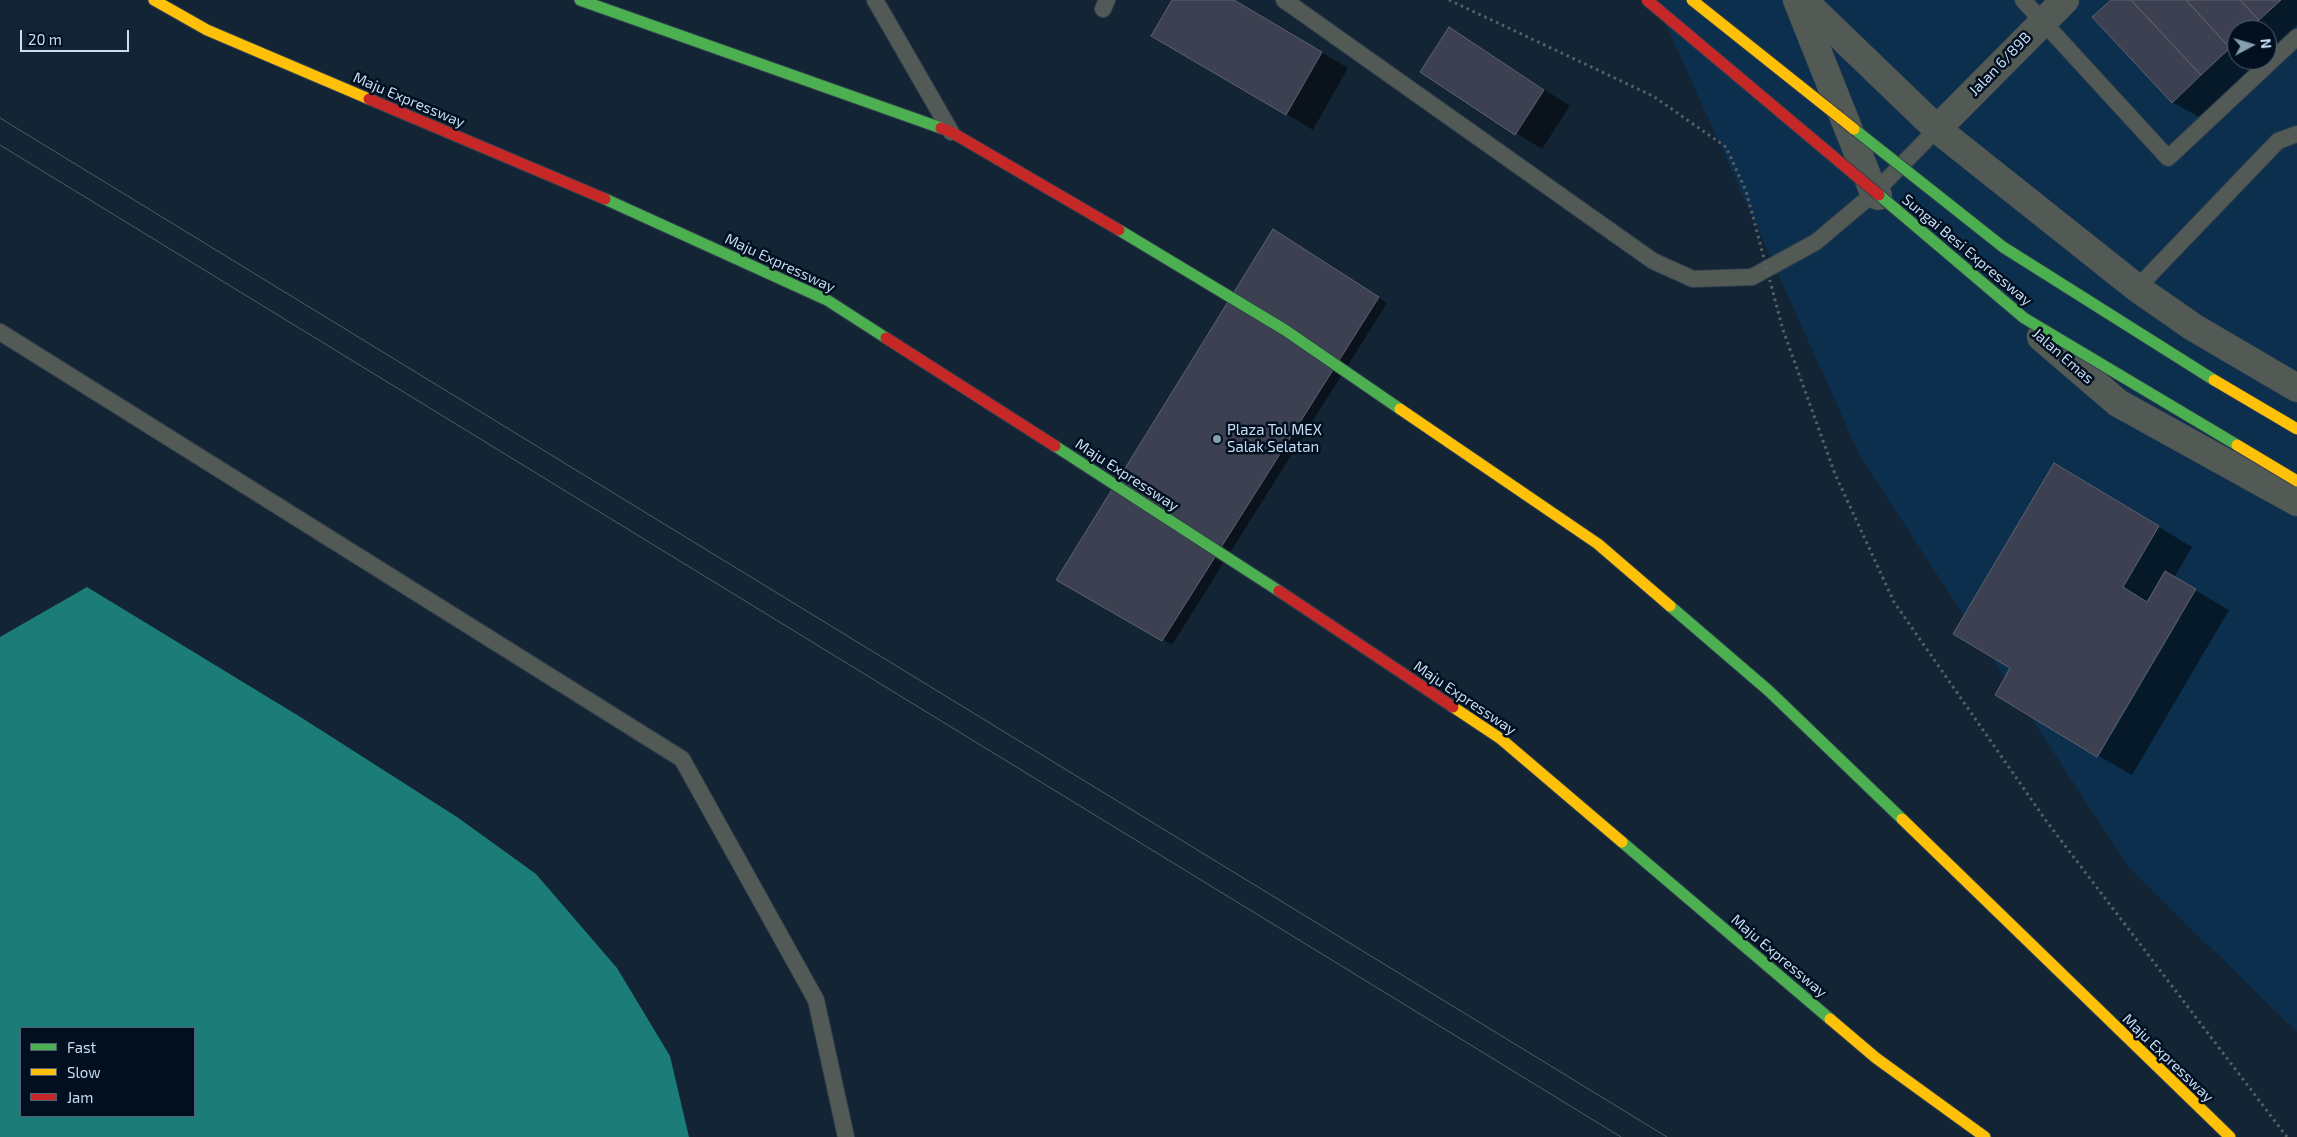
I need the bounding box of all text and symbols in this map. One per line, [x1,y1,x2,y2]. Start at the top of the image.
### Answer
scale bar [22,20,131,52]
north arrow [2227,20,2277,70]
street label: Jalan 6/89B [1965,28,2035,100]
text: 20 m [28,30,62,48]
text: N [2257,38,2275,49]
street label: Maju Expressway [350,68,468,132]
street label: Sungai Besi Expressway [1898,190,2036,310]
street label: Maju Expressway [722,230,838,296]
street label: Jalan Emas [2029,324,2097,388]
place label: Plaza Tol MEX Salak Selatan [1227,421,1322,456]
marker: Plaza Tol MEX Salak Selatan [1211,433,1223,445]
street label: Maju Expressway [1072,435,1182,515]
street label: Maju Expressway [1410,657,1520,739]
street label: Maju Expressway [1727,911,1831,1001]
street label: Maju Expressway [2119,1010,2217,1106]
legend [20,1027,195,1117]
text: Fast [67,1038,96,1056]
text: Slow [67,1063,101,1081]
text: Jam [67,1088,93,1106]

